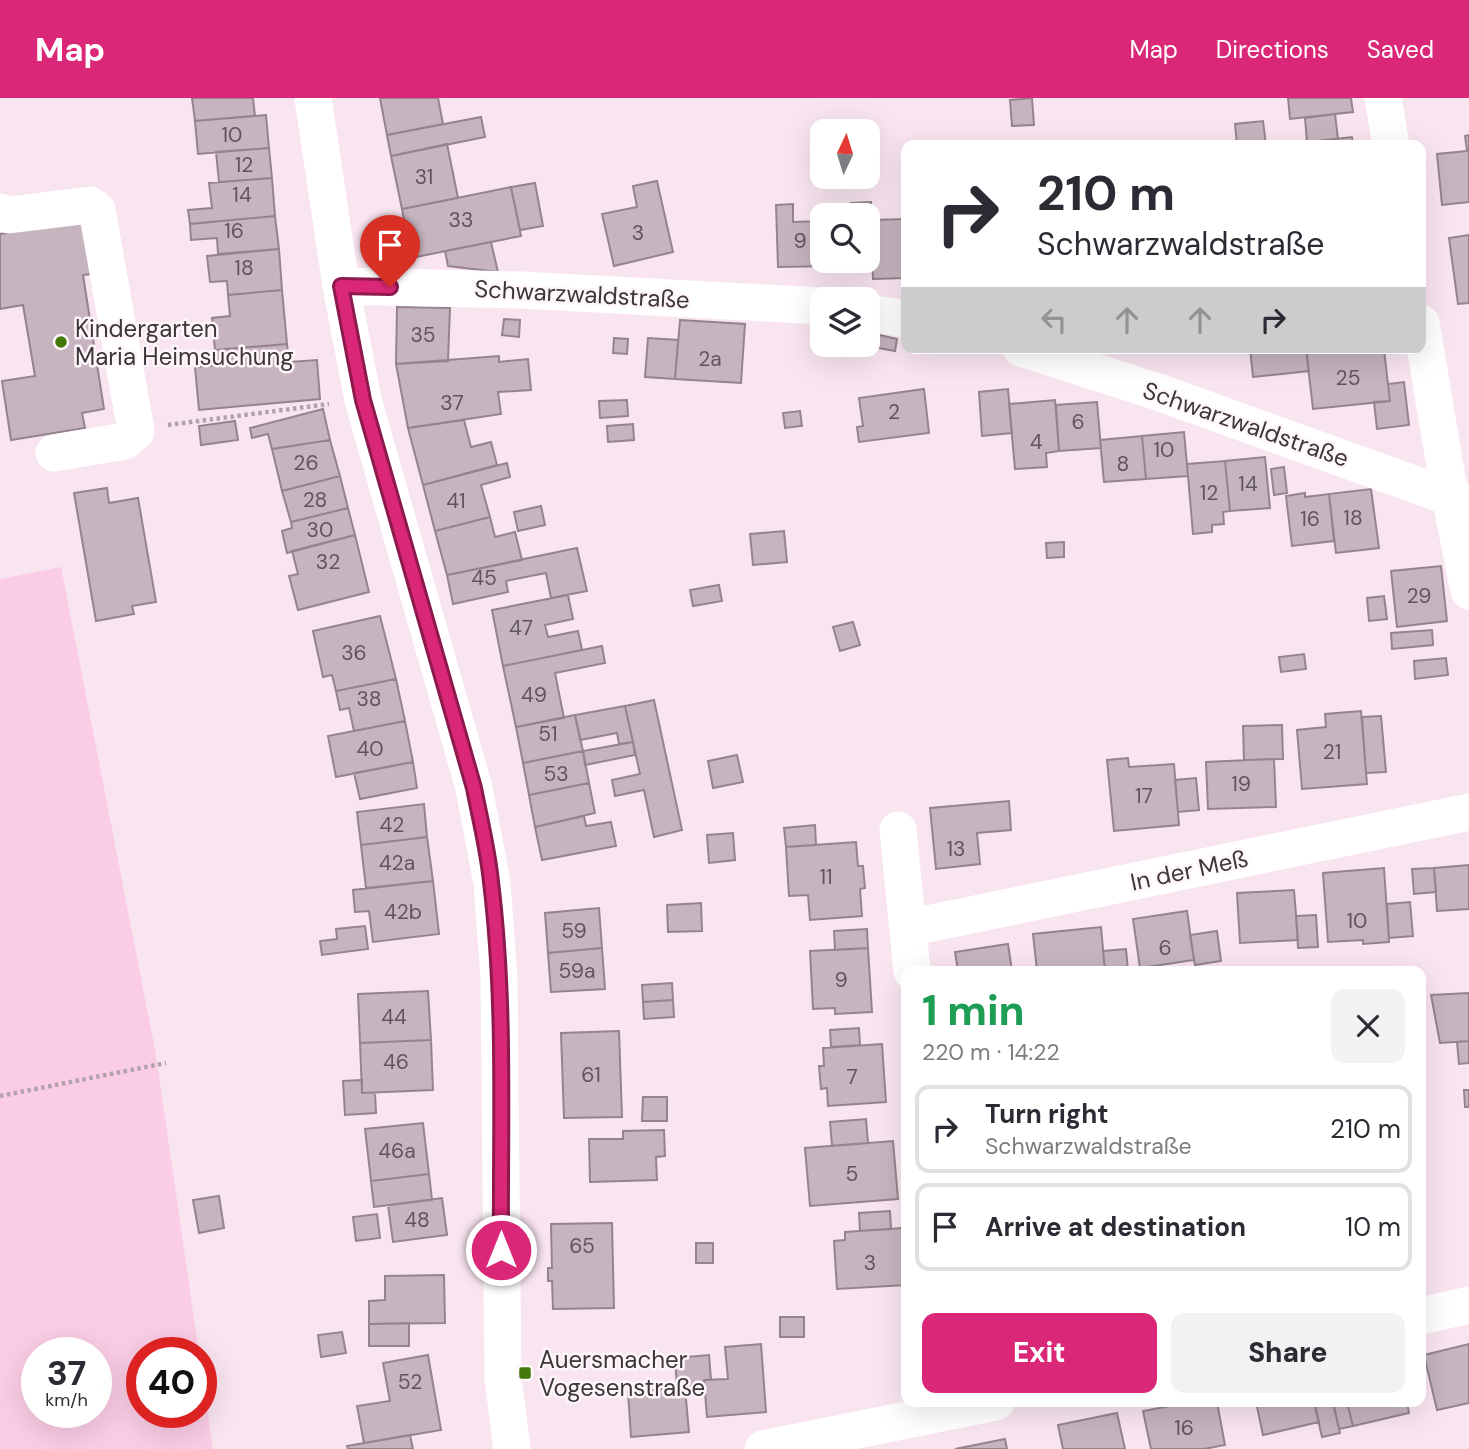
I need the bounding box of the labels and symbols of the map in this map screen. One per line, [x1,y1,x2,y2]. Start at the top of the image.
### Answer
north arrow [810,119,880,189]
house number: 10 [222,121,242,149]
house number: 12 [235,151,253,179]
house number: 31 [415,163,433,191]
house number: 14 [232,181,252,209]
house number: 33 [449,206,473,234]
pin [360,215,420,287]
house number: 16 [224,217,244,245]
house number: 3 [632,219,644,247]
house number: 9 [793,227,807,255]
house number: 18 [234,254,254,282]
street label: Schwarzwaldstraße [474,273,690,315]
place label: Kindergarten Maria Heimsuchung [75,313,294,372]
house number: 35 [410,321,436,349]
marker: Kindergarten Maria Heimsuchung [53,334,69,350]
house number: 2a [698,345,722,373]
house number: 25 [1336,364,1360,392]
street label: Schwarzwaldstraße [1139,374,1353,474]
house number: 37 [440,389,464,417]
house number: 2 [888,398,900,426]
house number: 6 [1071,408,1085,436]
house number: 4 [1030,428,1043,456]
house number: 10 [1154,436,1174,464]
house number: 26 [293,449,319,477]
house number: 8 [1117,450,1129,478]
house number: 14 [1238,470,1258,498]
house number: 12 [1200,479,1218,507]
house number: 28 [303,486,327,514]
house number: 41 [446,487,466,515]
house number: 18 [1343,504,1363,532]
house number: 16 [1300,505,1320,533]
house number: 30 [307,516,333,544]
house number: 32 [316,548,340,576]
house number: 45 [471,564,497,592]
house number: 29 [1406,582,1432,610]
house number: 47 [509,614,533,642]
house number: 36 [341,639,367,667]
house number: 49 [521,681,547,709]
house number: 38 [356,685,382,713]
house number: 51 [538,720,558,748]
house number: 40 [356,735,384,763]
house number: 21 [1323,738,1341,766]
house number: 53 [543,760,569,788]
house number: 19 [1231,770,1251,798]
house number: 17 [1135,782,1153,810]
house number: 42 [380,811,404,839]
house number: 13 [947,835,965,863]
street label: In der Meß [1127,842,1251,898]
house number: 42a [379,849,415,877]
house number: 11 [819,863,833,891]
house number: 42b [384,898,422,926]
house number: 10 [1347,907,1367,935]
house number: 59 [561,917,587,945]
house number: 6 [1158,934,1172,962]
house number: 59a [559,957,595,985]
house number: 9 [834,966,848,994]
house number: 44 [381,1003,407,1031]
house number: 46 [383,1048,409,1076]
house number: 61 [581,1061,601,1089]
house number: 7 [846,1063,858,1091]
house number: 46a [378,1137,416,1165]
house number: 5 [846,1160,858,1188]
house number: 48 [404,1206,430,1234]
position arrow [464,1213,538,1287]
house number: 65 [569,1232,595,1260]
house number: 3 [864,1249,876,1277]
speed limit sign: 40 [126,1337,217,1428]
place label: Auersmacher Vogesenstraße [539,1344,705,1403]
marker: Auersmacher Vogesenstraße [517,1365,533,1381]
house number: 52 [398,1368,422,1396]
house number: 16 [1174,1414,1194,1442]

